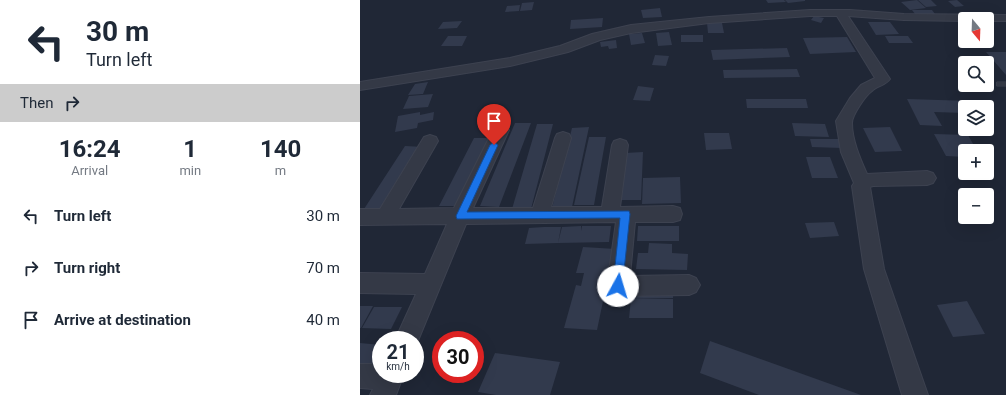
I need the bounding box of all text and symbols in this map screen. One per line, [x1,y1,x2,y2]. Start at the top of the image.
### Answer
north arrow [958,12,994,48]
map controls [958,12,994,224]
text: 30 m [86,15,149,48]
icon: left [20,16,72,68]
text: Turn left [86,49,152,70]
button: search [958,56,994,92]
icon: right [61,92,83,114]
text: Then [20,94,53,112]
button: layers [958,100,994,136]
pin [477,104,511,145]
icon: arrive [483,110,505,132]
text: 16:24 [59,135,121,163]
text: 1 [183,135,197,163]
text: 140 [260,135,301,163]
button: + [958,144,994,180]
text: Arrival [71,163,108,178]
text: min [179,163,201,178]
text: m [275,163,286,178]
button: − [958,188,994,224]
icon: left [20,205,42,227]
text: Turn left [54,207,111,225]
text: 30 m [306,207,340,225]
icon: right [20,257,42,279]
text: Turn right [54,259,120,277]
text: 70 m [306,259,340,277]
position arrow [597,265,639,307]
icon: arrive [20,309,42,331]
text: Arrive at destination [54,311,191,329]
text: 40 m [306,311,340,329]
speed limit sign: 30 [432,331,484,383]
text: 21 [387,340,409,364]
text: km/h [386,361,410,372]

